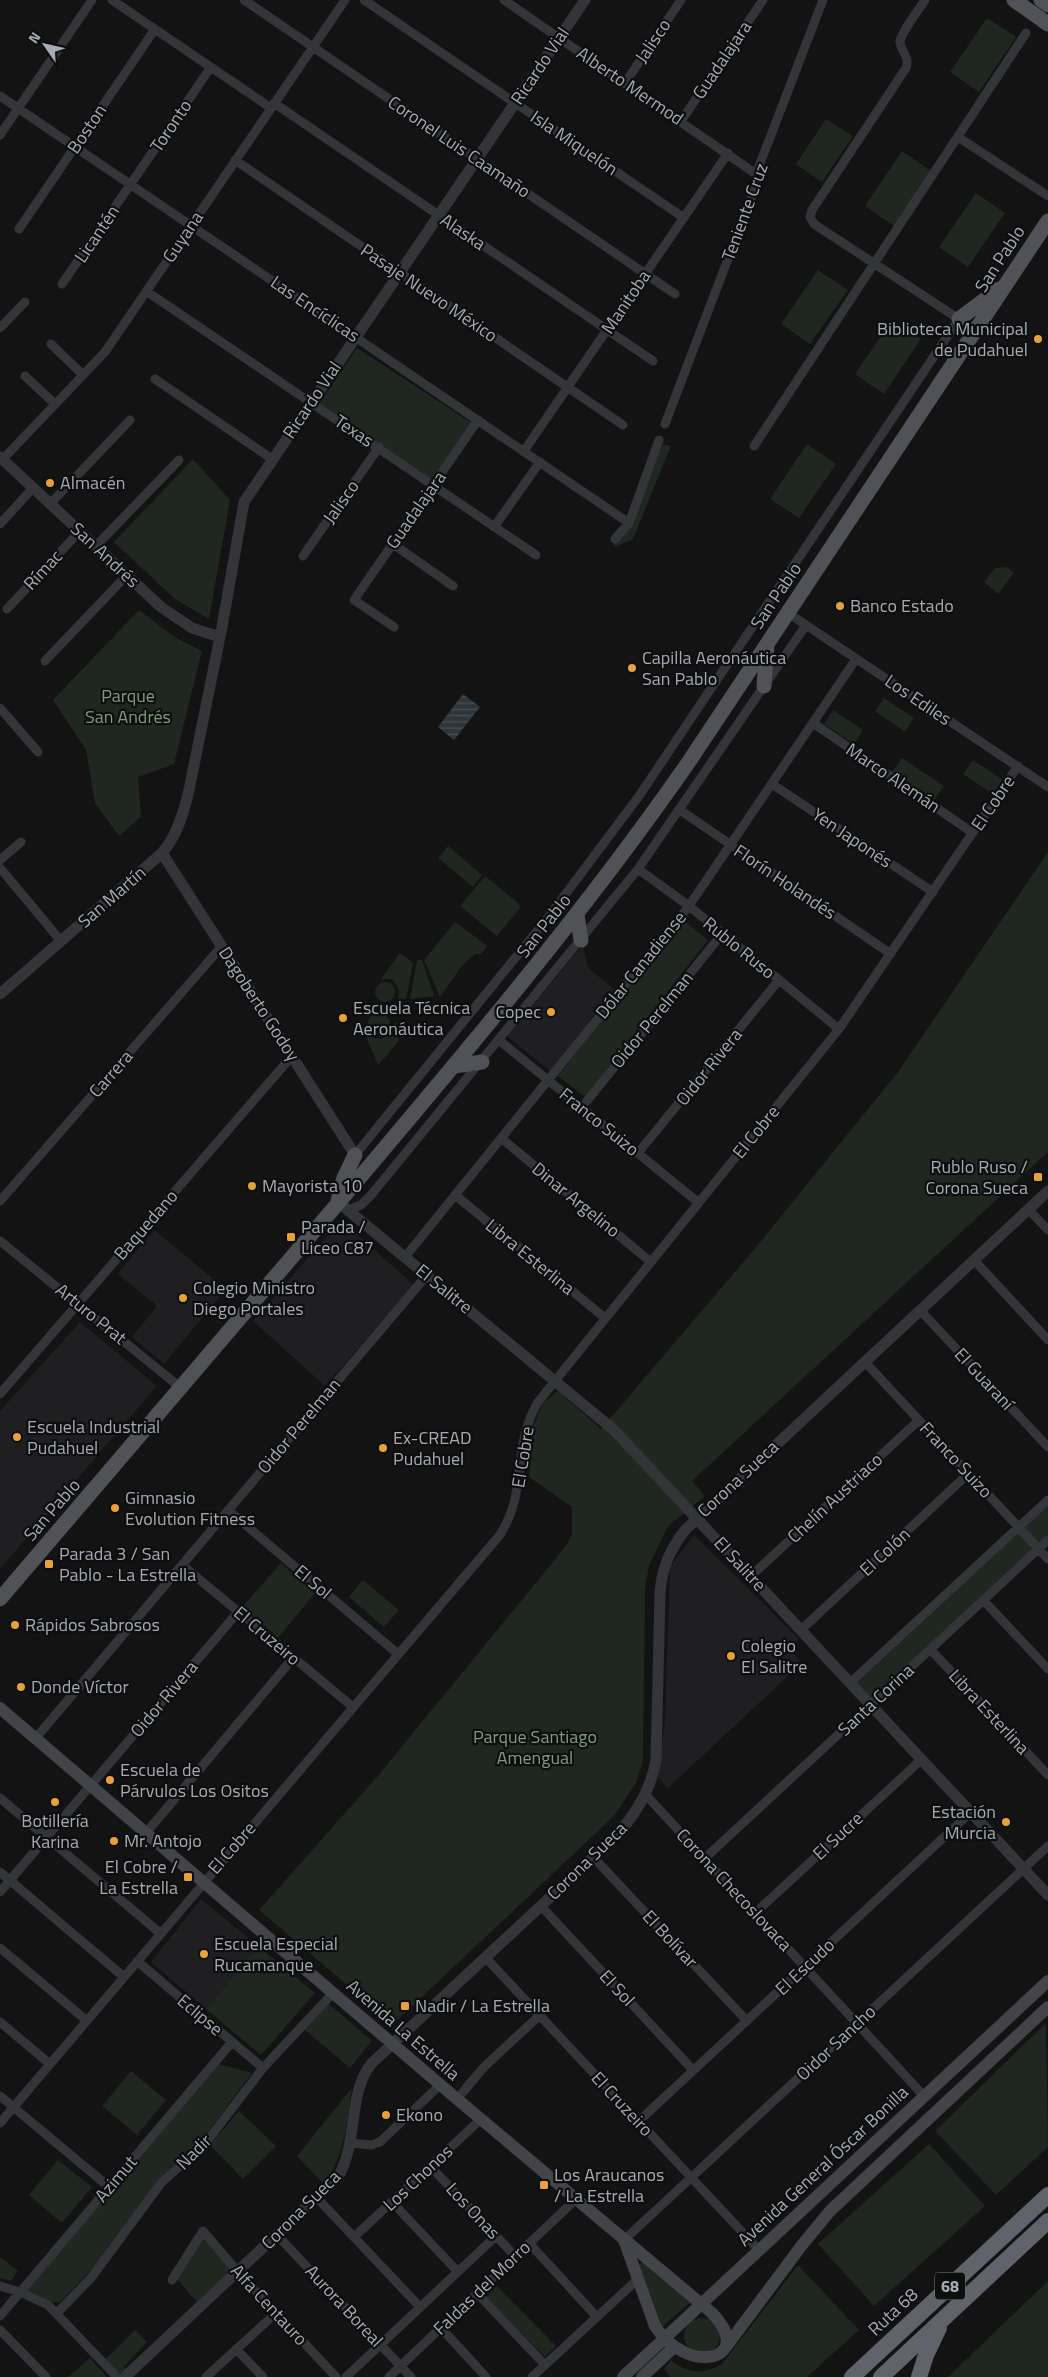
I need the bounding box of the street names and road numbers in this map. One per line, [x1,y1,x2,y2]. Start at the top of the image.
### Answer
street label: Jalisco [628,13,677,68]
street label: Guadalajara [685,15,758,104]
street label: Ricardo Vial [504,21,576,110]
street label: Alberto Mermod [571,40,689,131]
street label: Coronel Luis Caamaño [383,89,536,204]
street label: Toronto [143,94,198,157]
street label: Boston [60,99,113,159]
street label: Isla Miquelón [525,103,623,182]
street label: Teniente Cruz [714,159,775,265]
street label: Licantén [67,200,126,268]
street label: Guyana [155,206,210,268]
street label: Alaska [435,206,492,257]
street label: San Pablo [968,220,1031,298]
street label: Pasaje Nuevo México [355,237,503,349]
street label: Manitoba [594,264,657,339]
street label: Las Encíclicas [265,269,365,348]
street label: Ricardo Vial [276,355,348,444]
street label: Texas [329,408,379,454]
street label: Guadalajara [379,465,452,554]
street label: Jalisco [316,474,365,529]
street label: San Andrés [65,515,146,594]
street label: Rímac [17,543,69,596]
street label: San Pablo [743,557,808,634]
street label: Los Ediles [880,667,957,732]
street label: Marco Alemán [841,736,946,819]
street label: El Cobre [964,770,1021,836]
street label: Yen Japonés [807,801,898,874]
street label: Florín Holandés [729,837,842,926]
street label: San Martín [72,859,152,934]
street label: San Pablo [510,888,577,964]
street label: Dólar Canadiense [589,905,693,1024]
street label: Rublo Ruso [697,910,781,985]
street label: Dagoberto Godoy [212,941,307,1067]
street label: Oidor Perelman [604,965,699,1074]
street label: Oidor Rivera [669,1022,748,1111]
street label: Carrera [82,1044,139,1103]
street label: Franco Suizo [553,1081,645,1162]
street label: El Cobre [726,1099,786,1164]
street label: Dinar Argelino [526,1155,626,1244]
street label: Baquedano [107,1183,184,1266]
street label: Libra Esterlina [480,1212,581,1301]
street label: El Salitre [410,1257,479,1320]
street label: Arturo Prat [50,1277,133,1351]
street label: El Guaraní [948,1341,1022,1417]
street label: Oidor Perelman [250,1372,347,1479]
street label: Franco Suizo [914,1415,999,1504]
street label: El Cobre [504,1424,541,1490]
street label: Corona Sueca [691,1434,784,1523]
street label: Chelín Austriaco [781,1446,888,1549]
street label: San Pablo [17,1472,86,1547]
street label: El Colón [853,1521,916,1582]
street label: El Salitre [708,1530,773,1597]
street label: El Sol [289,1558,338,1605]
street label: El Cruzeiro [228,1599,307,1672]
street label: Oidor Rivera [123,1654,204,1743]
street label: Santa Corina [831,1657,920,1742]
street label: Libra Esterlina [943,1663,1036,1760]
street label: El Sucre [806,1805,869,1866]
street label: El Cobre [201,1815,262,1880]
street label: Corona Sueca [540,1815,633,1906]
street label: Corona Checoslovaca [670,1822,799,1957]
street label: El Bolívar [636,1904,704,1974]
street label: El Escudo [769,1932,840,2001]
street label: El Sol [593,1963,641,2012]
street label: Avenida La Estrella [341,1973,466,2087]
street label: Eclipse [171,1987,229,2042]
street label: Oidor Sancho [790,1998,882,2087]
street label: El Cruzeiro [585,2065,660,2142]
street label: Avenida General Óscar Bonilla [731,2079,914,2252]
street label: Nadir [170,2128,218,2176]
street label: Los Chonos [377,2138,459,2217]
street label: Azimut [88,2149,144,2208]
street label: Corona Sueca [255,2164,346,2255]
street label: Los Onas [440,2176,507,2245]
street label: Faldas del Morro [427,2234,536,2341]
street label: Alfa Centauro [225,2258,314,2351]
street label: Aurora Boreal [299,2258,390,2353]
road number: 68 [935,2272,965,2300]
street label: Ruta 68 [861,2281,924,2342]

